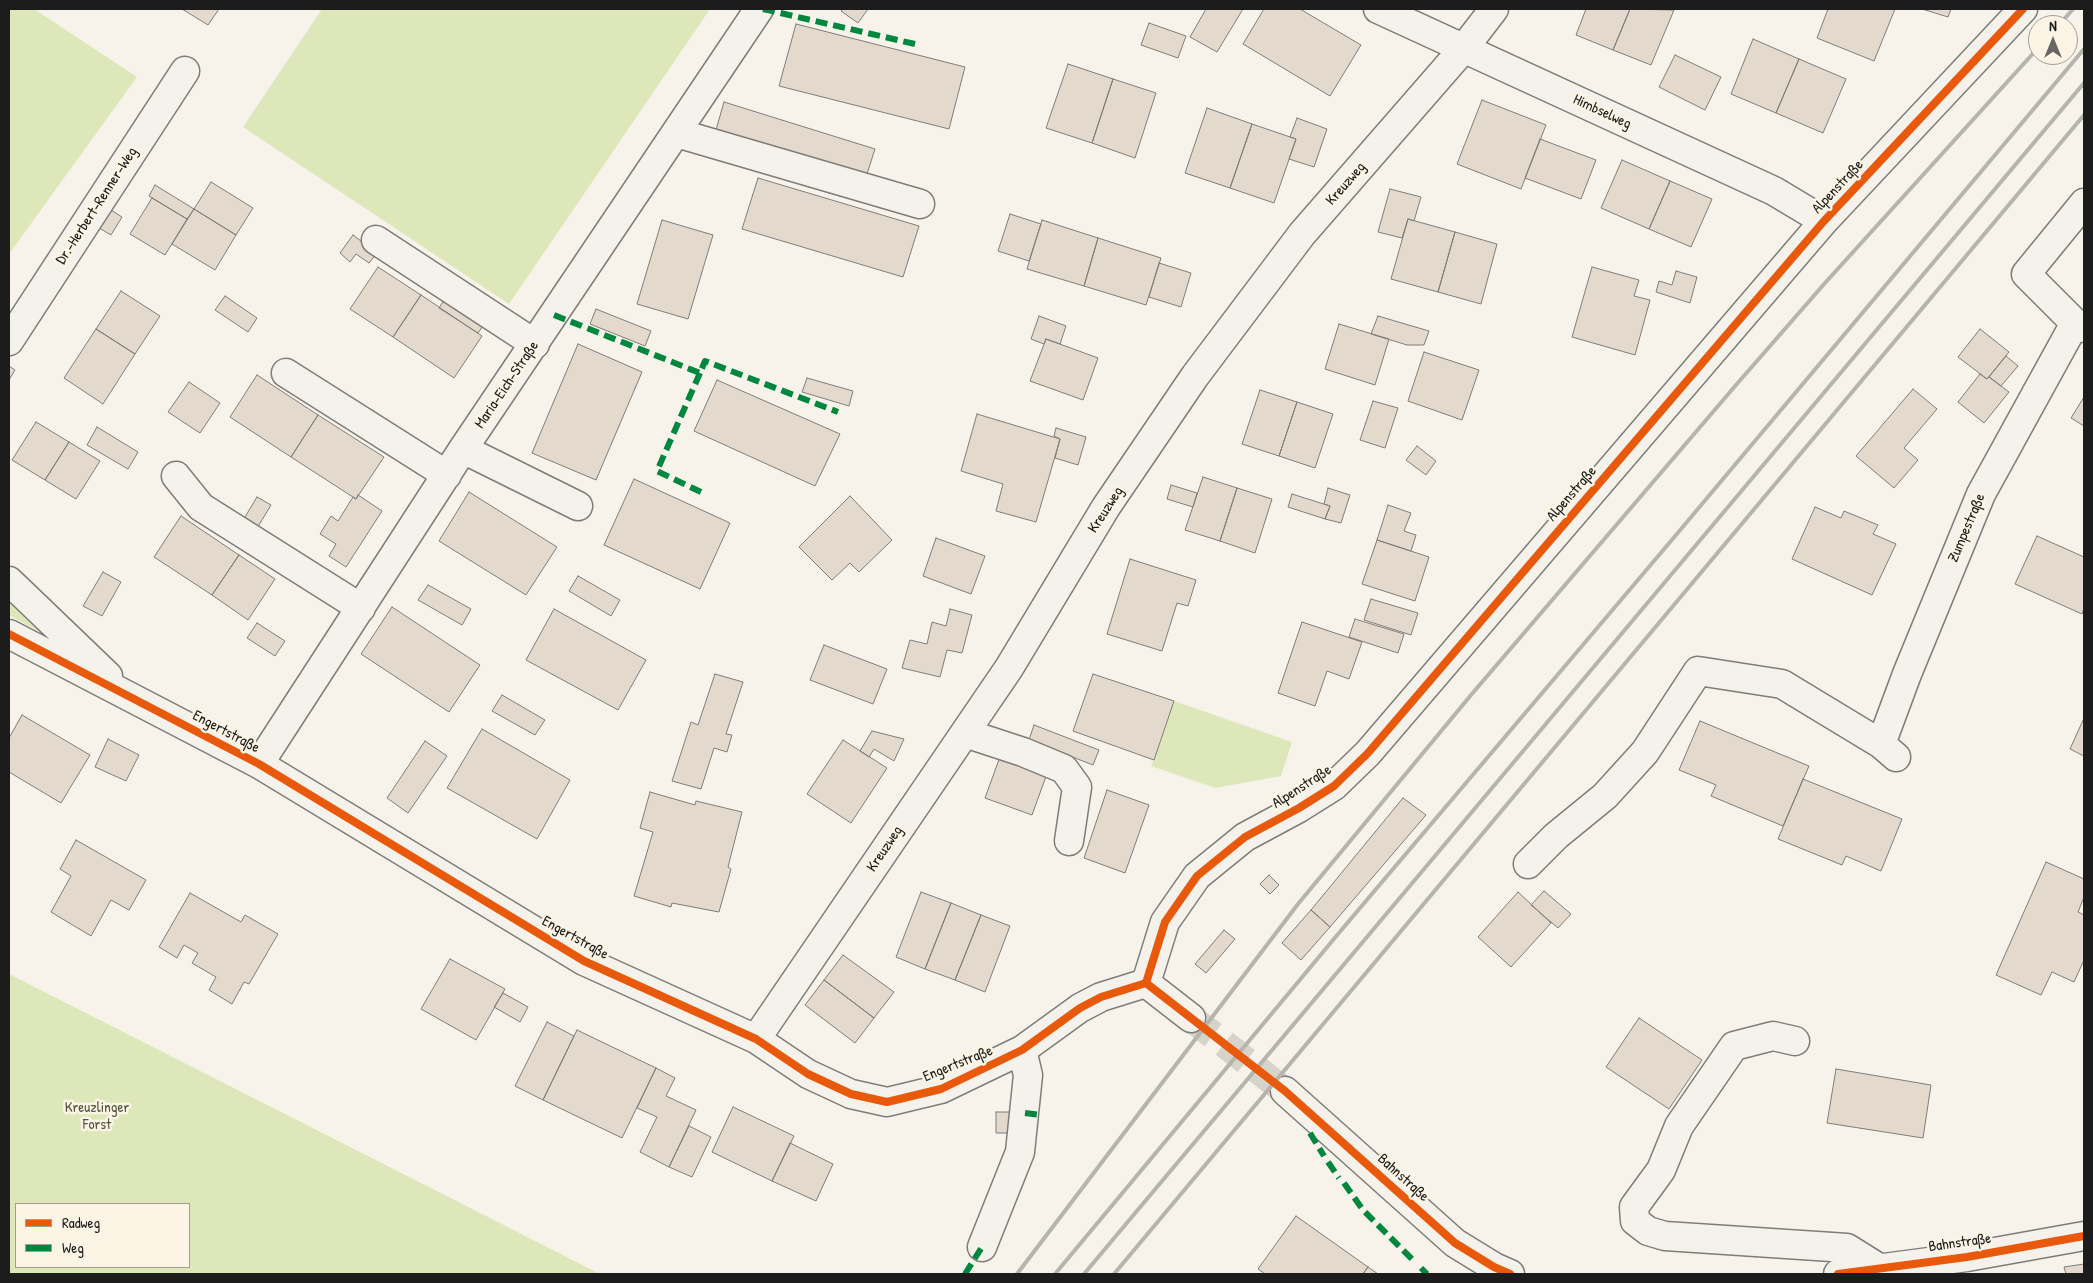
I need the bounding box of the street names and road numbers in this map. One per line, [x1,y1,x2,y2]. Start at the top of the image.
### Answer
street label: Himbselweg [1570,91,1634,133]
street label: Dr.-Herbert-Renner-Weg [52,144,142,268]
street label: Alpenstraße [1809,156,1867,218]
street label: Kreuzweg [1322,159,1370,209]
street label: Maria-Eich-Straße [471,338,543,432]
street label: Alpenstraße [1543,463,1601,525]
street label: Kreuzweg [1084,483,1128,537]
street label: Zumpestraße [1945,491,1989,565]
street label: Engertstraße [189,707,263,757]
street label: Alpenstraße [1269,761,1335,813]
street label: Kreuzweg [863,823,907,875]
street label: Engertstraße [539,912,611,964]
street label: Engertstraße [921,1042,995,1086]
street label: Bahnstraße [1374,1150,1432,1206]
street label: Bahnstraße [1928,1230,1992,1256]

